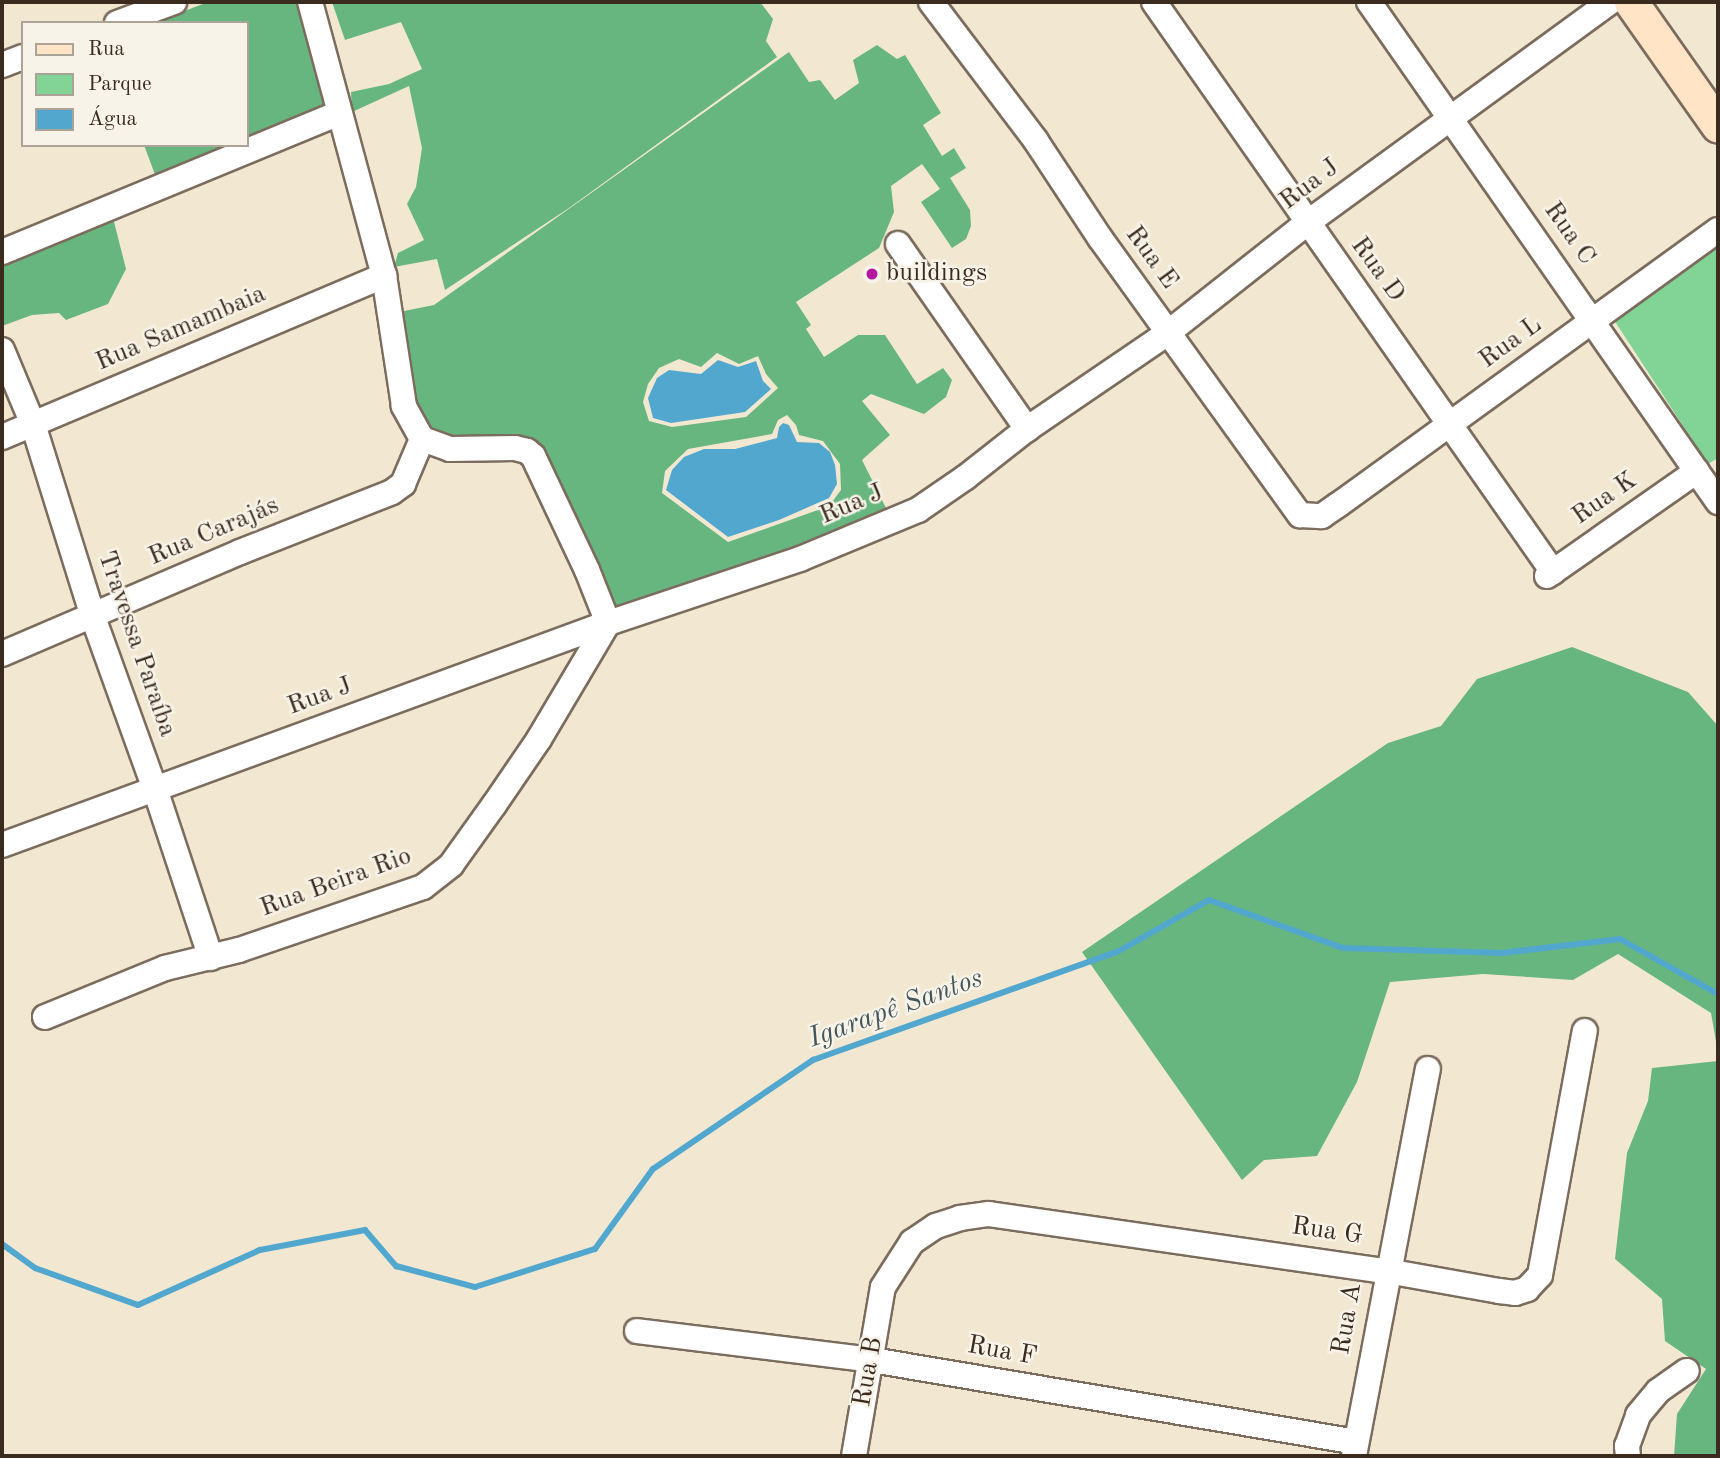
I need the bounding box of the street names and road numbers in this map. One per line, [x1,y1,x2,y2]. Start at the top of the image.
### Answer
street label: Rua J [1274,152,1346,218]
street label: Rua C [1536,196,1602,272]
street label: Rua E [1118,220,1184,296]
street label: Rua D [1343,231,1411,309]
street label: Rua Samambaia [91,279,271,379]
street label: Rua L [1473,310,1549,376]
street label: Rua K [1566,465,1644,533]
street label: Rua J [815,478,889,532]
street label: Rua Carajás [144,491,284,573]
street label: Travessa Paraíba [90,547,182,741]
street label: Rua J [283,671,357,723]
street label: Rua Beira Rio [256,841,416,925]
street label: Rua G [1290,1212,1364,1252]
street label: Rua A [1326,1281,1370,1357]
street label: Rua F [965,1331,1039,1373]
street label: Rua B [848,1335,890,1409]

